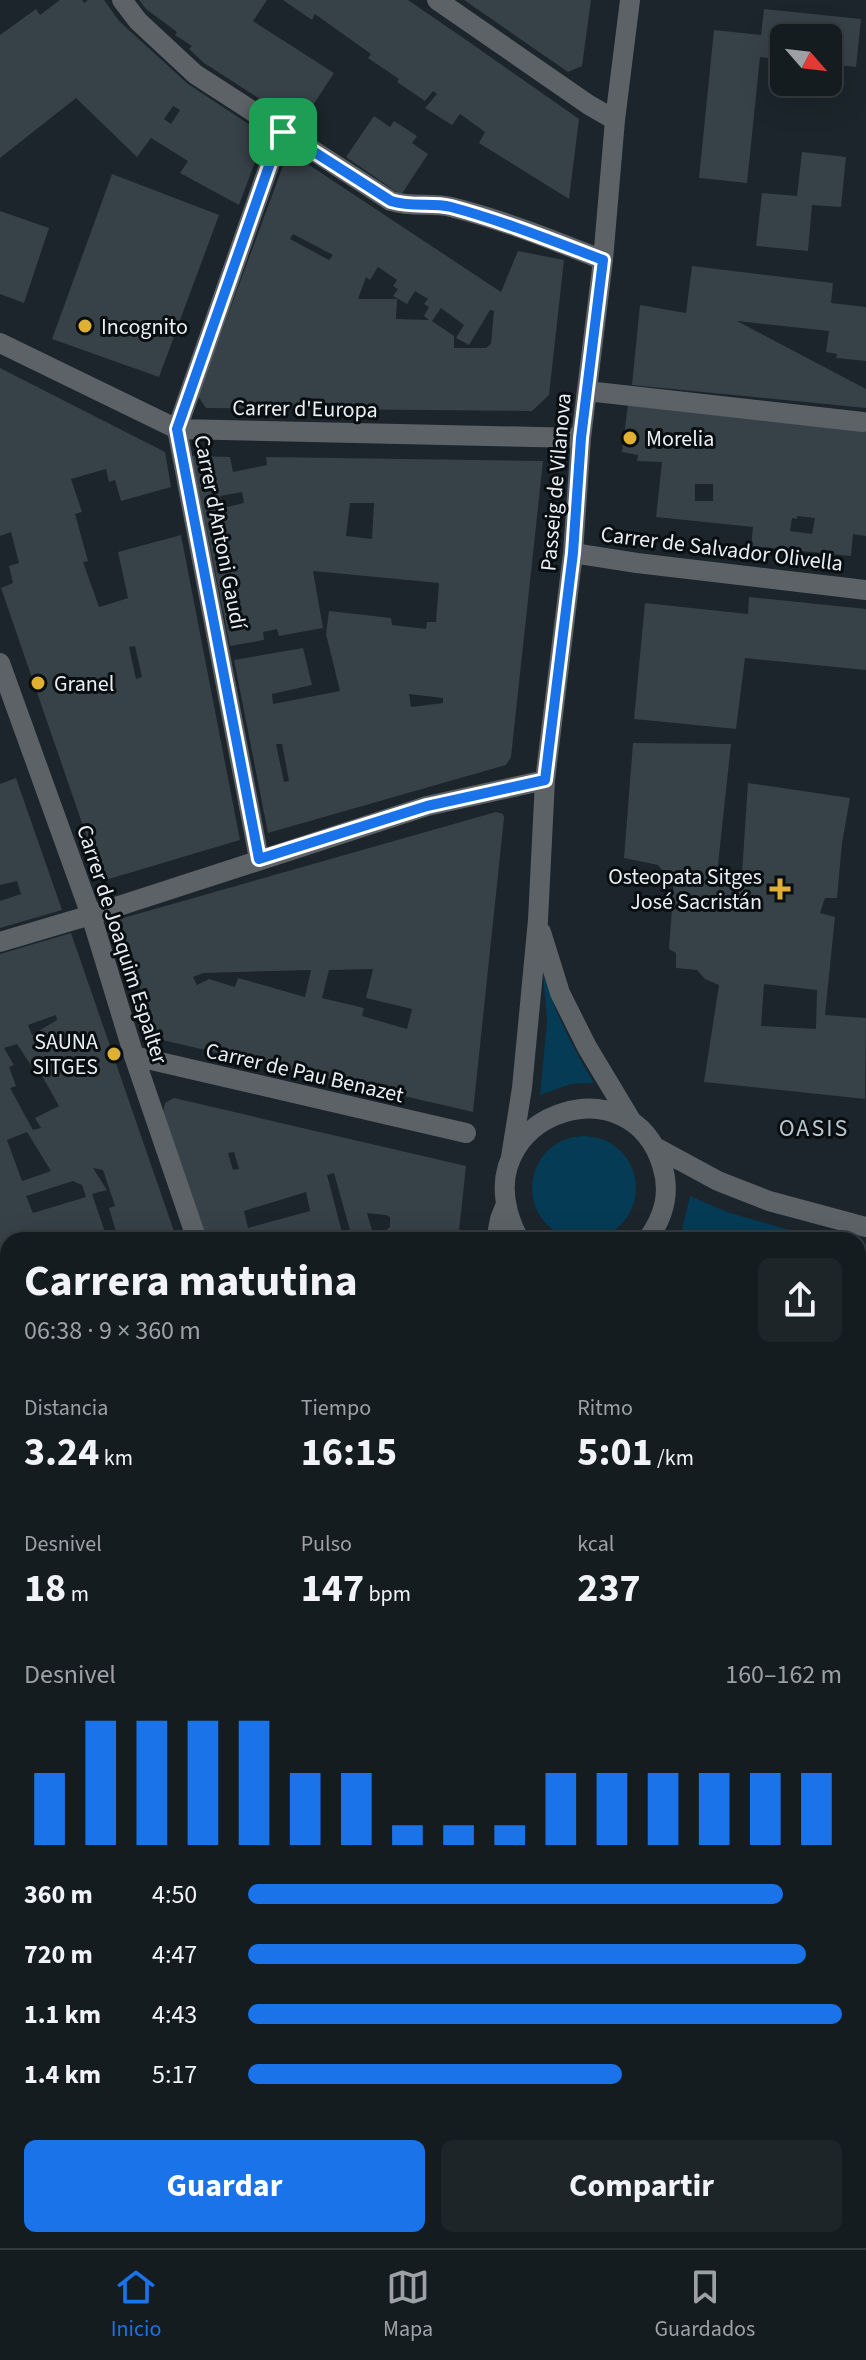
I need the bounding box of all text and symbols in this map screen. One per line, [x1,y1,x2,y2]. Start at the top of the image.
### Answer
north arrow [770,24,842,96]
map controls [770,24,842,96]
pin [249,98,317,166]
icon: arrive [261,110,305,154]
place label: Incognito [101,311,188,343]
marker: Incognito [76,317,94,335]
street label: Carrer d'Europa [232,392,378,426]
street label: Passeig de Vilanova [532,392,580,572]
place label: Morelia [646,423,714,455]
marker: Morelia [621,429,639,447]
street label: Carrer d'Antoni Gaudí [185,432,255,633]
street label: Carrer de Salvador Olivella [599,518,845,580]
place label: Granel [54,668,114,700]
marker: Granel [29,674,47,692]
street label: Carrer de Joaquim Espalter [68,821,176,1068]
place label: Osteopata Sitges José Sacristán [608,861,762,918]
marker: Osteopata Sitges José Sacristán [769,878,791,900]
place label: SAUNA SITGES [32,1026,98,1083]
street label: Carrer de Pau Benazet [203,1035,408,1111]
marker: SAUNA SITGES [105,1045,123,1063]
district label: OASIS [779,1111,849,1146]
text: Carrera matutina [24,1250,358,1313]
button: share [758,1258,842,1342]
text: 06:38 · 9 × 360 m [24,1312,201,1349]
text: Distancia [24,1392,108,1424]
text: Tiempo [301,1392,371,1424]
text: Ritmo [577,1392,633,1424]
text: 3.24 [24,1424,99,1481]
text: 16:15 [301,1424,397,1481]
text: 5:01 [577,1424,653,1481]
text: km [99,1442,133,1474]
text: /km [653,1442,694,1474]
text: Desnivel [24,1528,102,1560]
text: Pulso [301,1528,352,1560]
text: kcal [577,1528,614,1560]
text: 18 [24,1560,66,1617]
text: 147 [301,1560,364,1617]
text: 237 [577,1560,641,1617]
text: m [66,1578,89,1610]
text: bpm [364,1578,411,1610]
text: Desnivel [24,1656,116,1693]
text: 160–162 m [725,1656,842,1693]
text: 360 m [24,1876,93,1913]
text: 4:50 [152,1876,197,1913]
text: 720 m [24,1936,93,1973]
text: 4:47 [152,1936,197,1973]
text: 1.1 km [24,1996,101,2033]
text: 4:43 [152,1996,197,2033]
text: 1.4 km [24,2056,101,2093]
text: 5:17 [152,2056,197,2093]
button: Guardar [24,2140,425,2232]
button: Compartir [441,2140,842,2232]
tab: Inicio [111,2265,161,2345]
tab: Mapa [383,2265,433,2345]
tab: Guardados [655,2265,755,2345]

